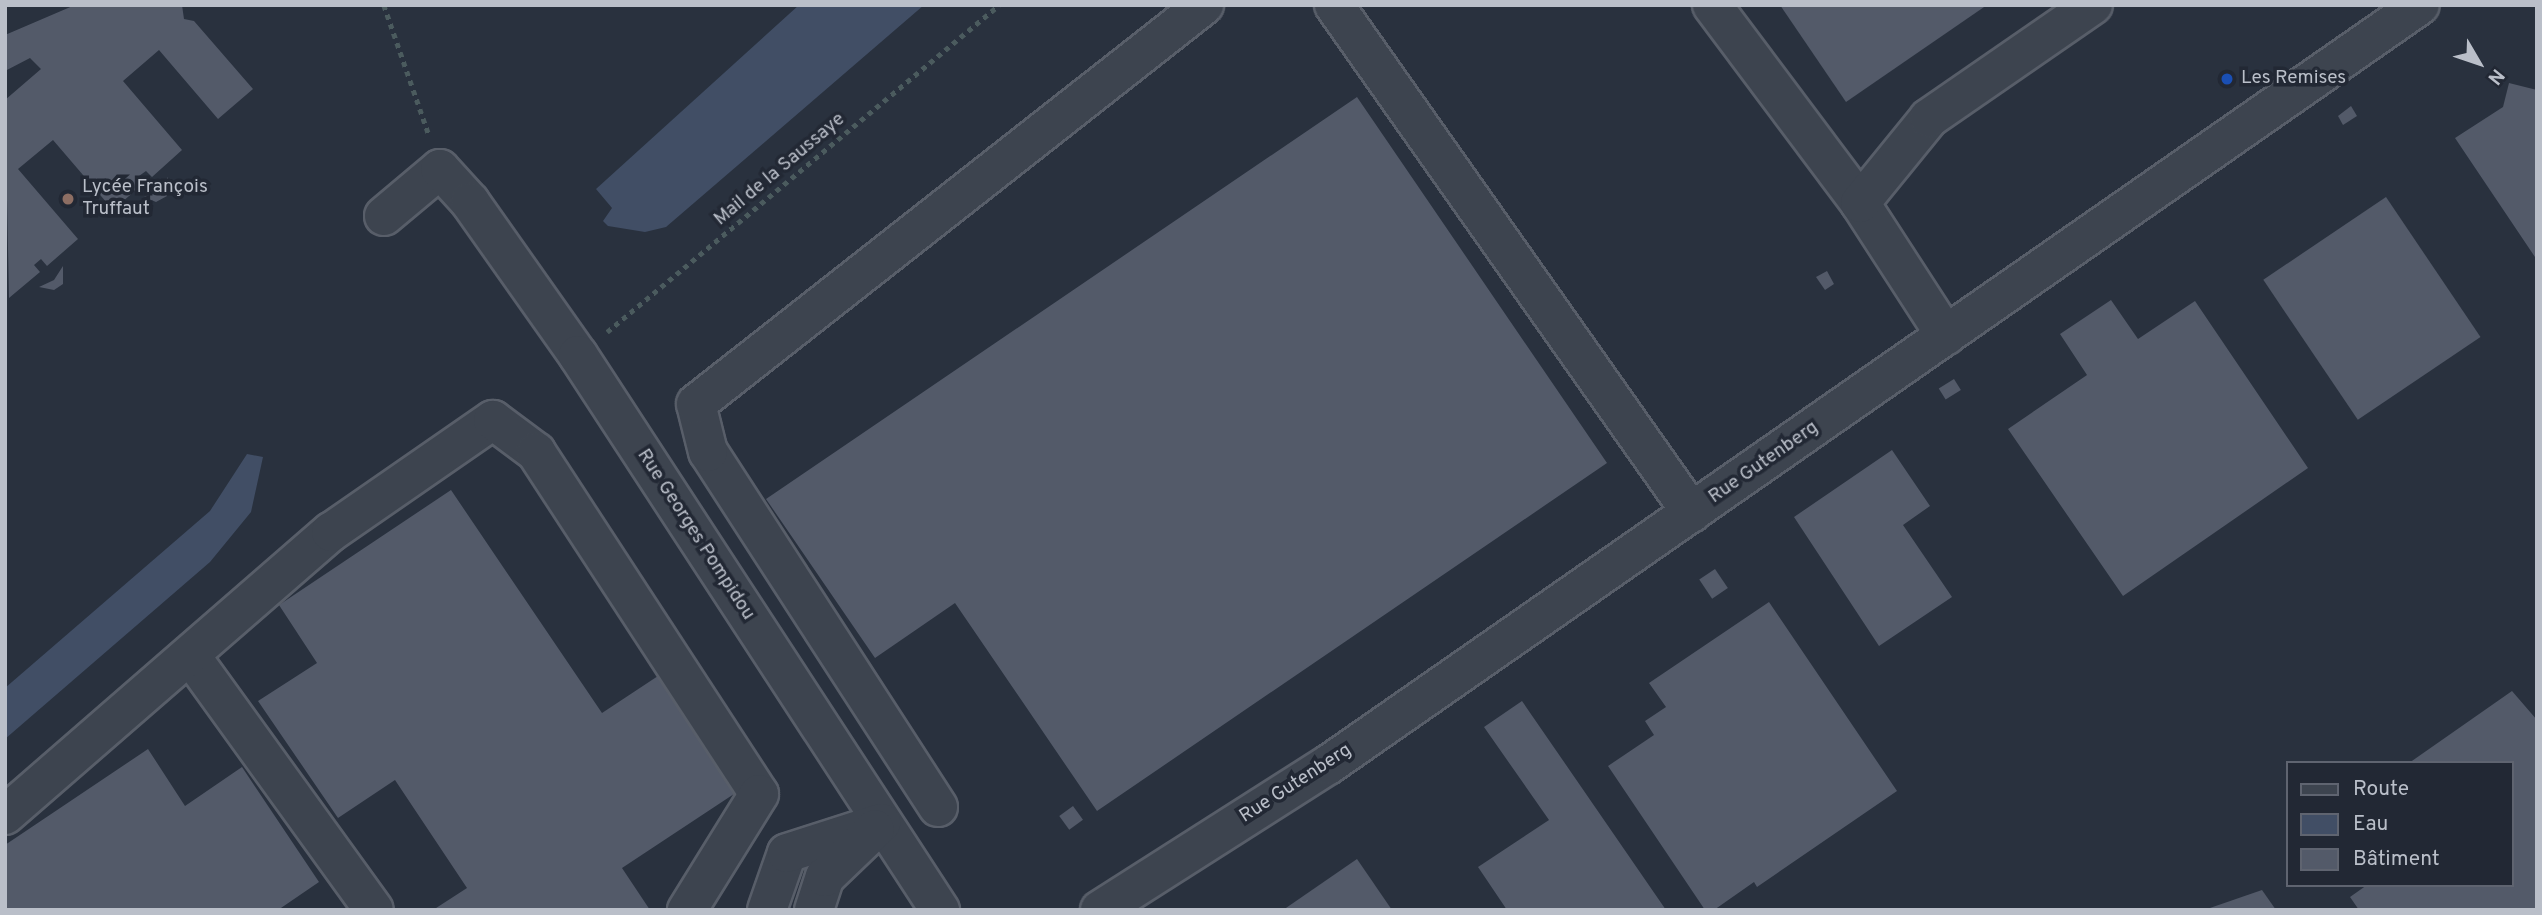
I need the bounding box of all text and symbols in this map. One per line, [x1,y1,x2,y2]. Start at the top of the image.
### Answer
north arrow [2444,28,2514,98]
text: N [2482,63,2509,89]
place label: Les Remises [2241,68,2346,90]
marker: Les Remises [2219,71,2235,87]
street label: Mail de la Saussaye [710,109,850,231]
place label: Lycée François Truffaut [82,177,208,221]
marker: Lycée François Truffaut [60,191,76,207]
street label: Rue Gutenberg [1705,417,1823,509]
street label: Rue Georges Pompidou [631,445,759,625]
street label: Rue Gutenberg [1236,739,1356,829]
legend [2286,761,2514,887]
text: Route [2353,776,2409,803]
text: Eau [2353,811,2388,838]
text: Bâtiment [2353,846,2440,873]

